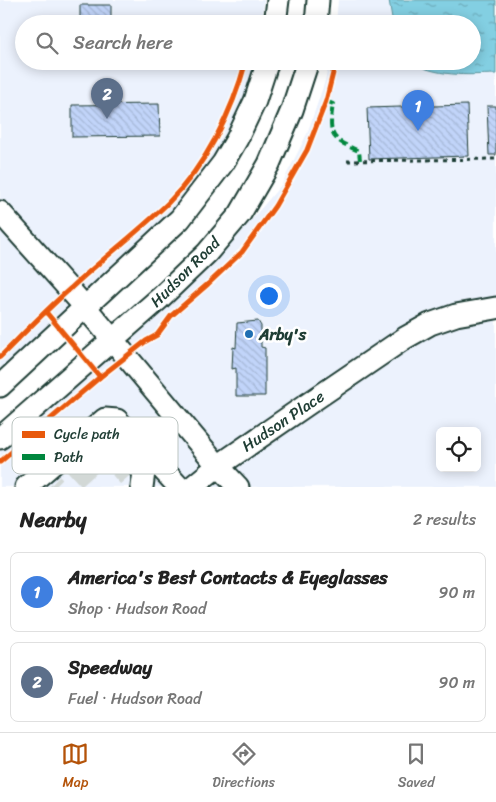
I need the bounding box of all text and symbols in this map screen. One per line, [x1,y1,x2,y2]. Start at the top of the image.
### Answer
search box [15,15,481,70]
text: Search here [73,26,173,59]
icon: search [33,29,61,57]
pin: 2 [91,78,123,119]
pin: 1 [402,90,434,131]
street label: Hudson Road [143,229,228,314]
your location [256,283,282,309]
place label: Arby's [258,320,307,349]
marker: Arby's [243,328,255,340]
street label: Hudson Place [235,382,331,460]
legend [12,417,178,474]
text: Cycle path [54,422,120,447]
map controls [436,427,481,472]
button: locate [436,427,481,472]
text: Path [54,445,83,470]
text: Nearby [20,501,86,539]
text: 2 results [413,505,476,534]
text: America's Best Contacts & Eyeglasses [68,561,388,594]
text: 1 [34,578,40,607]
text: 90 m [439,578,475,607]
text: Shop · Hudson Road [68,594,206,623]
text: Speedway [68,651,152,684]
text: 2 [32,668,42,697]
text: 90 m [439,668,475,697]
text: Fuel · Hudson Road [68,684,201,713]
tab: Map [61,740,89,795]
tab: Directions [212,740,275,795]
tab: Saved [398,740,435,795]

